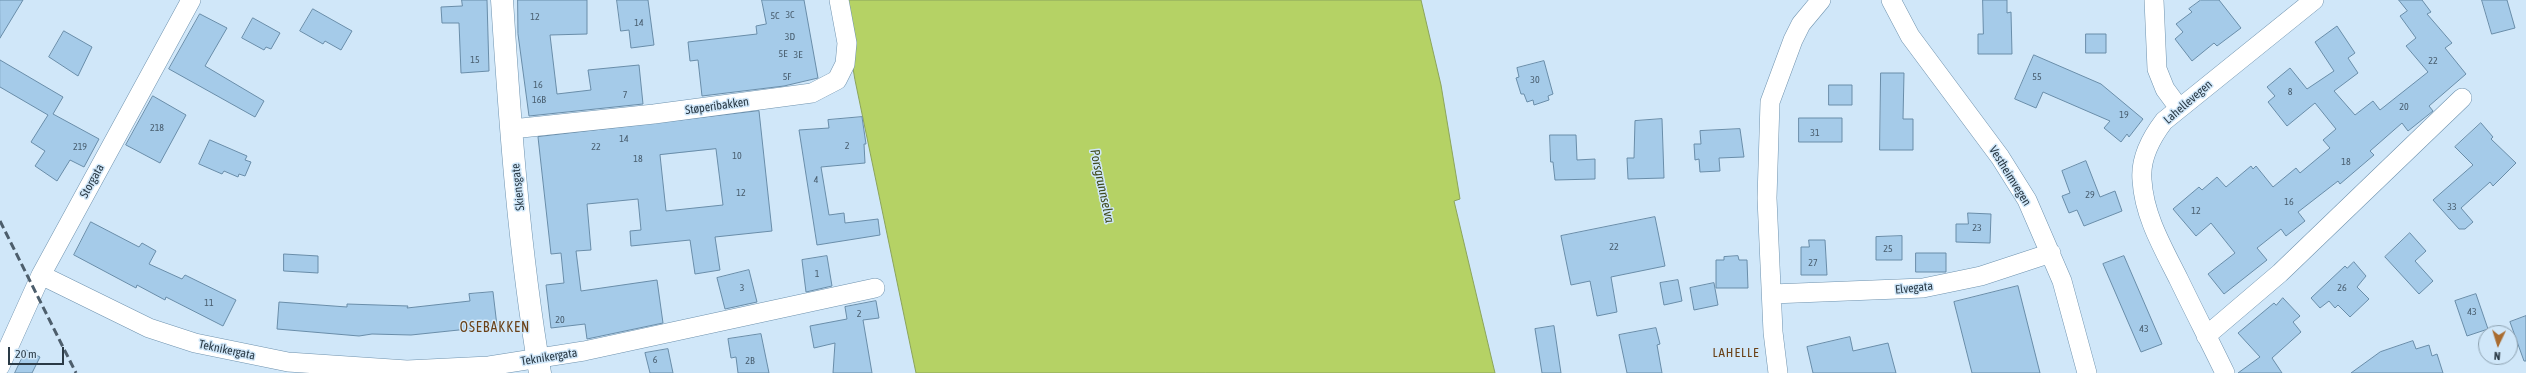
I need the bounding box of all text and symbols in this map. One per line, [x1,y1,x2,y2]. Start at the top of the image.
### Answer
house number: 3C [785,9,795,21]
house number: 5C [770,10,780,22]
house number: 12 [530,11,540,23]
house number: 14 [634,17,644,29]
house number: 3D [785,31,795,43]
house number: 5E [779,48,787,60]
house number: 3E [794,49,802,61]
house number: 15 [470,54,480,66]
house number: 22 [2428,55,2438,67]
house number: 5F [783,71,791,83]
house number: 55 [2032,71,2042,83]
house number: 30 [1530,74,1540,86]
street label: Lahellevegen [2161,77,2215,127]
house number: 16 [533,79,543,91]
house number: 8 [2288,86,2292,98]
house number: 7 [623,89,627,101]
house number: 16B [532,94,546,106]
street label: Støperibakken [684,94,750,118]
house number: 20 [2399,101,2409,113]
house number: 19 [2119,109,2129,121]
house number: 218 [150,122,164,134]
house number: 31 [1810,127,1820,139]
house number: 14 [619,133,629,145]
house number: 2 [845,140,849,152]
house number: 219 [73,141,87,153]
house number: 22 [591,141,601,153]
street label: Vestheimvegen [1986,143,2034,209]
water label: Porsgrunnselva [1087,148,1117,224]
house number: 10 [732,150,742,162]
house number: 18 [633,153,643,165]
house number: 18 [2341,156,2351,168]
street label: Storgata [77,161,107,201]
street label: Skiensgate [508,163,528,211]
house number: 4 [814,174,818,186]
house number: 12 [736,187,746,199]
house number: 29 [2085,189,2095,201]
house number: 16 [2284,196,2294,208]
house number: 33 [2447,201,2457,213]
house number: 12 [2191,205,2201,217]
house number: 23 [1972,222,1982,234]
house number: 22 [1609,241,1619,253]
house number: 25 [1883,243,1893,255]
house number: 27 [1808,257,1818,269]
house number: 1 [815,268,819,280]
street label: Elvegata [1894,279,1934,297]
house number: 3 [740,282,744,294]
house number: 26 [2337,282,2347,294]
house number: 11 [204,297,214,309]
house number: 43 [2467,306,2477,318]
house number: 2 [857,308,861,320]
house number: 20 [555,314,565,326]
district label: OSEBAKKEN [460,320,530,336]
house number: 43 [2139,323,2149,335]
north arrow [2478,325,2518,365]
street label: Teknikergata [198,337,256,363]
scale bar [10,339,66,365]
street label: Teknikergata [520,345,578,369]
district label: LAHELLE [1712,345,1760,361]
text: 20 m [15,347,37,361]
text: N [2494,350,2501,362]
house number: 6 [653,354,657,366]
house number: 2B [745,355,755,367]

